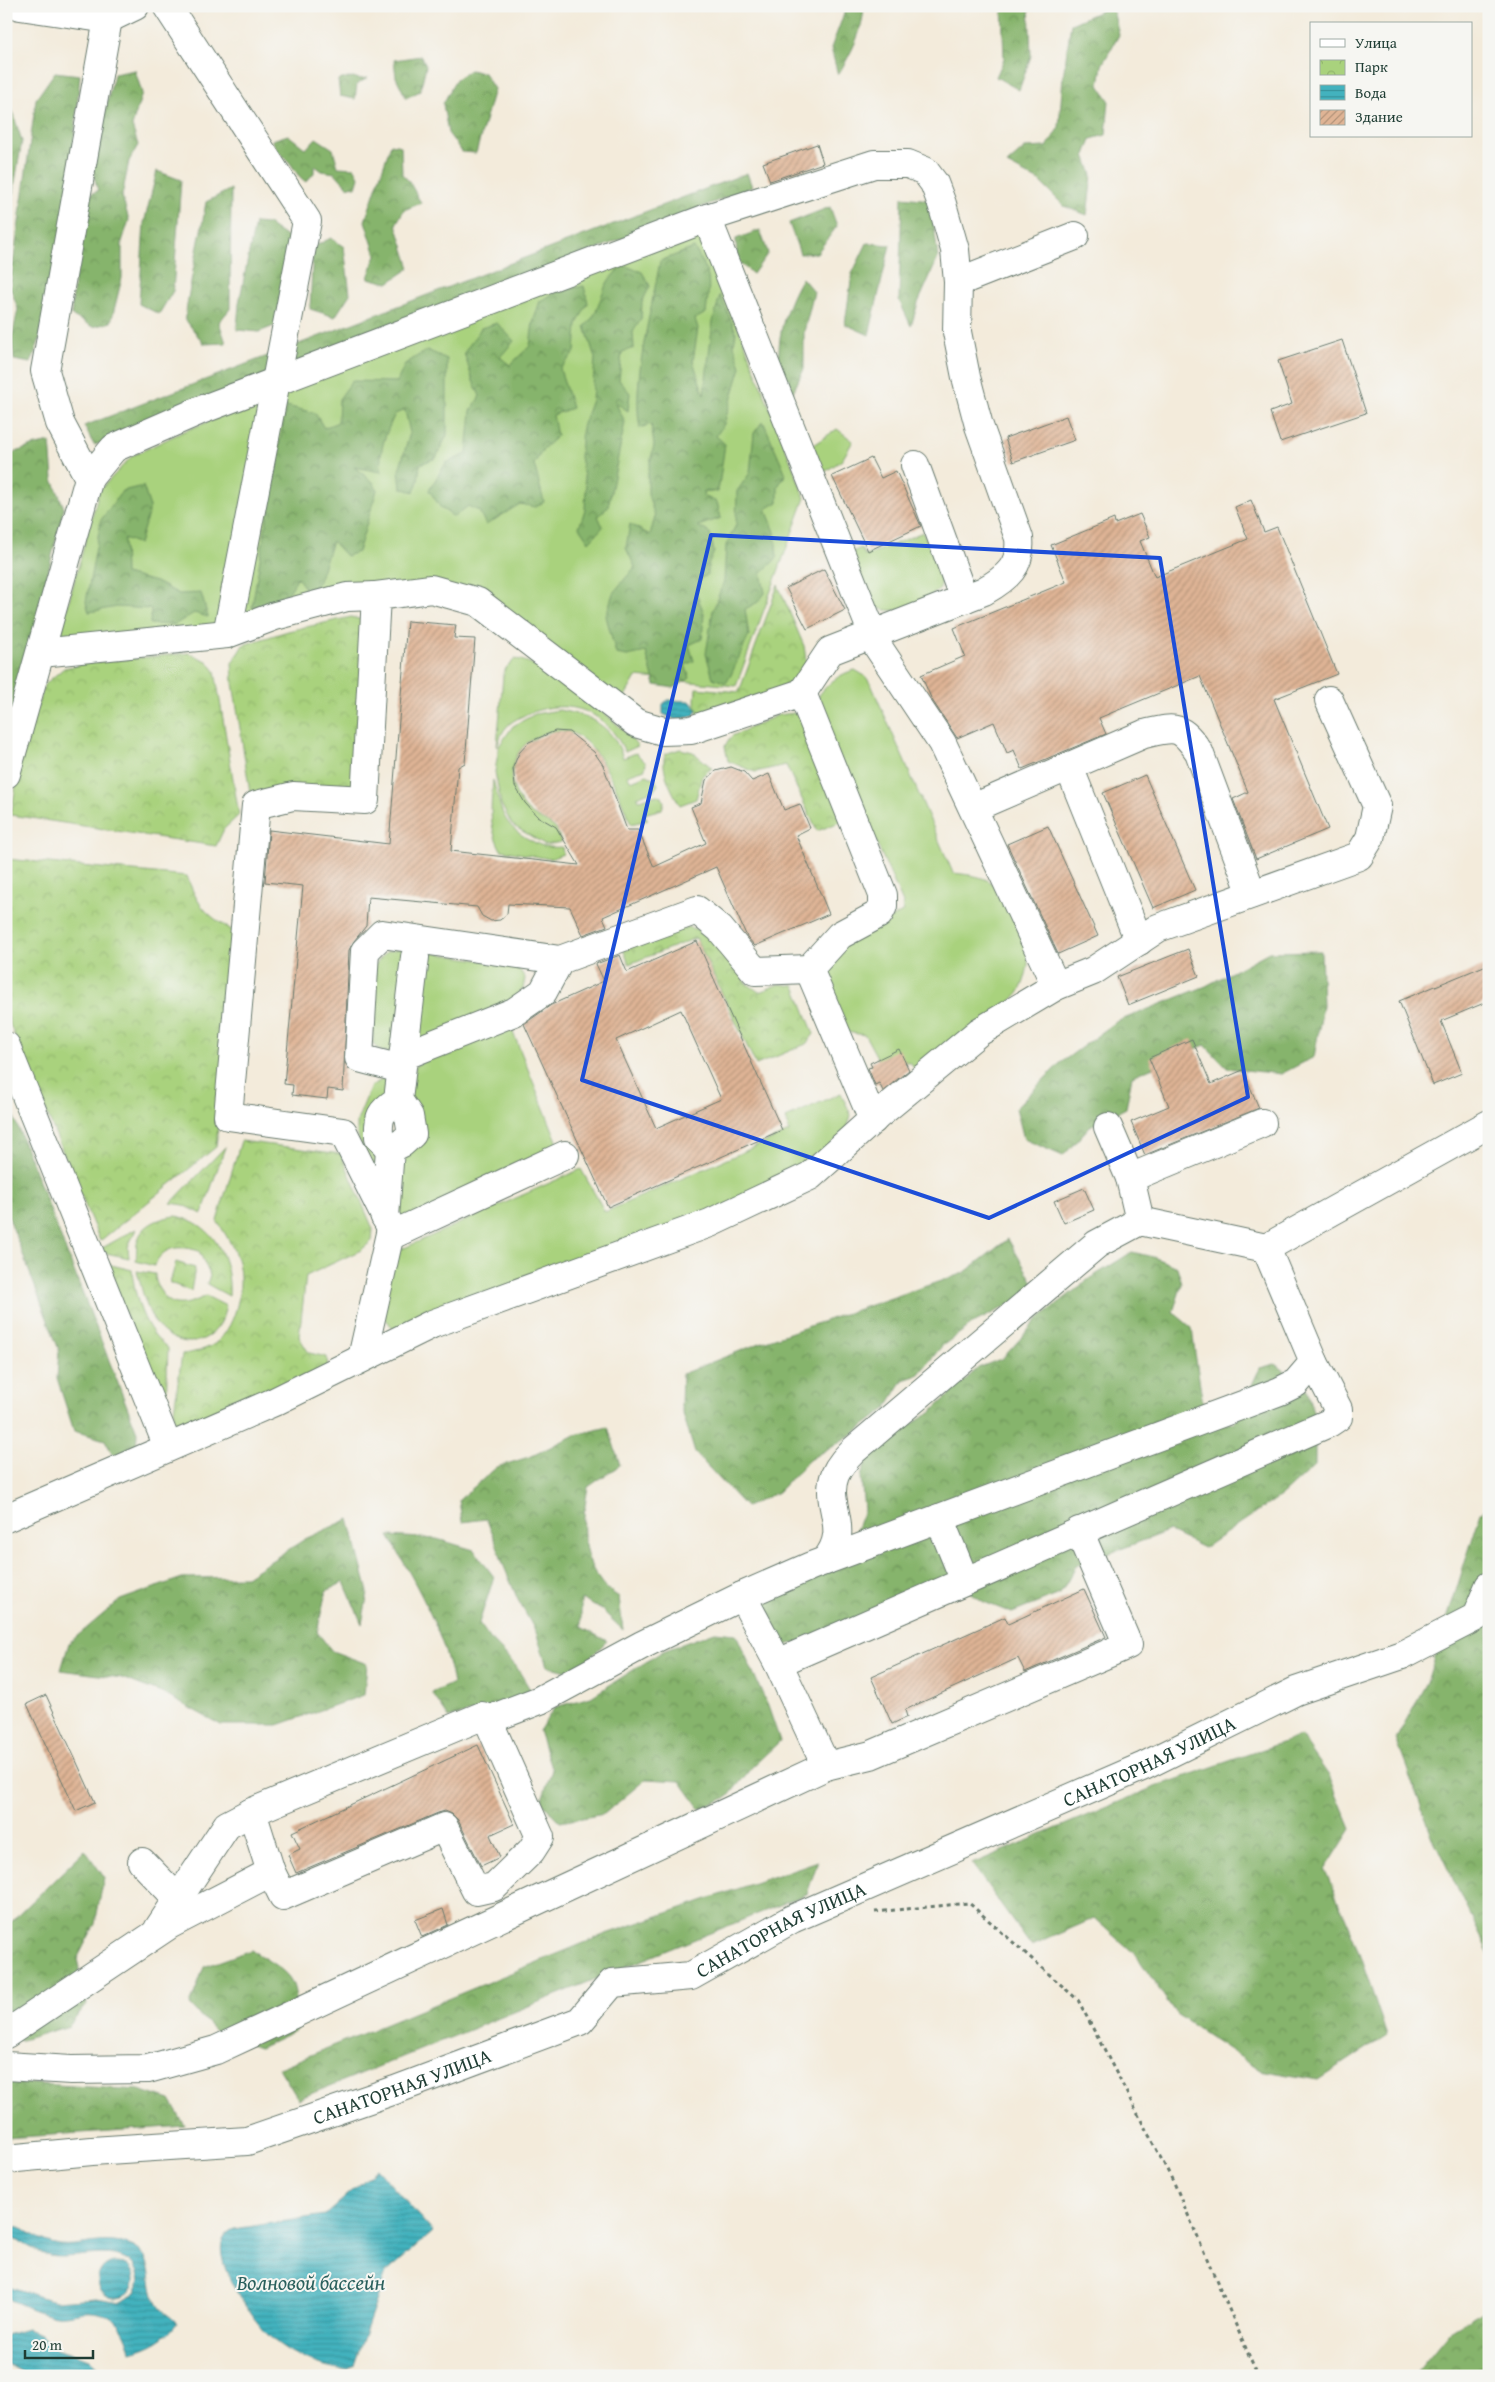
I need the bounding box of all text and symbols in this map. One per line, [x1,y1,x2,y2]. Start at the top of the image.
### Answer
legend [1310,22,1472,138]
text: Улица [1355,32,1398,53]
text: Парк [1355,56,1388,77]
text: Вода [1355,82,1387,103]
text: Здание [1355,106,1403,127]
street label: САНАТОРНАЯ УЛИЦА [1058,1708,1240,1814]
street label: САНАТОРНАЯ УЛИЦА [690,1874,870,1984]
street label: САНАТОРНАЯ УЛИЦА [309,2040,495,2131]
water label: Волновой бассейн [236,2267,386,2298]
scale bar [25,2327,92,2359]
text: 20 m [32,2334,63,2355]

